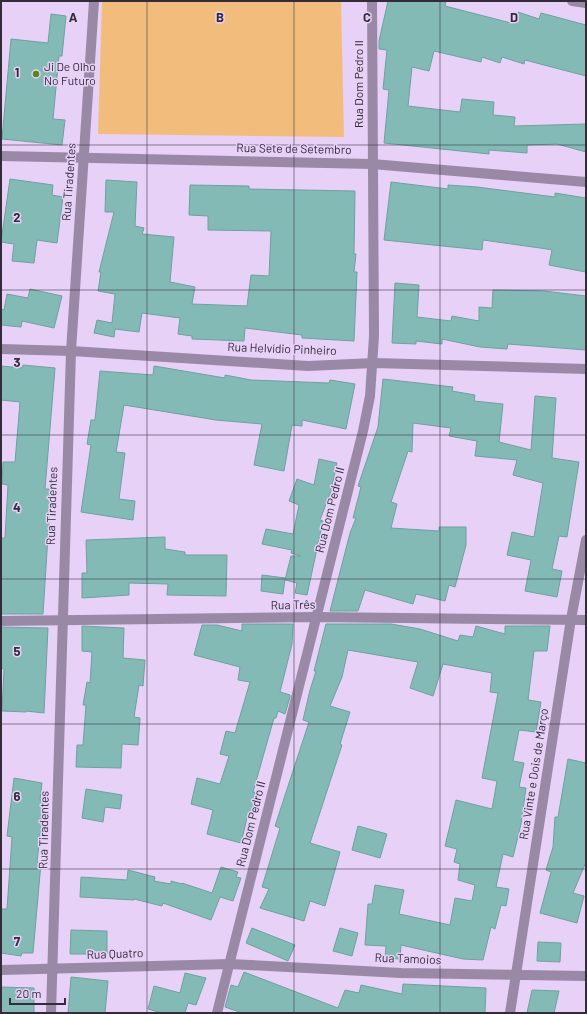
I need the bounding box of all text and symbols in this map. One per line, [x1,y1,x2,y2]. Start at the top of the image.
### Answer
text: A [69,9,78,25]
text: B [216,9,224,25]
text: C [363,9,371,25]
text: D [510,9,518,25]
street label: Rua Dom Pedro II [351,40,365,128]
place label: Ji De Olho No Futuro [44,59,96,87]
text: 1 [15,64,19,80]
marker: Ji De Olho No Futuro [31,69,41,79]
street label: Rua Sete de Setembro [236,140,352,156]
street label: Rua Tiradentes [58,142,78,221]
text: 2 [13,209,21,225]
street label: Rua Helvídio Pinheiro [227,339,337,357]
text: 3 [13,354,21,370]
street label: Rua Dom Pedro II [312,465,346,554]
street label: Rua Tiradentes [43,466,59,545]
text: 4 [13,499,21,515]
street label: Rua Três [270,597,316,611]
text: 5 [13,643,21,659]
street label: Rua Vinte e Dois de Março [516,707,550,841]
street label: Rua Dom Pedro II [233,779,267,868]
text: 6 [14,788,21,804]
street label: Rua Tiradentes [35,791,51,869]
text: 7 [14,933,21,949]
street label: Rua Quatro [86,945,144,961]
street label: Rua Tamoios [374,950,442,966]
scale bar [10,980,65,1006]
text: 20 m [16,986,42,1000]

